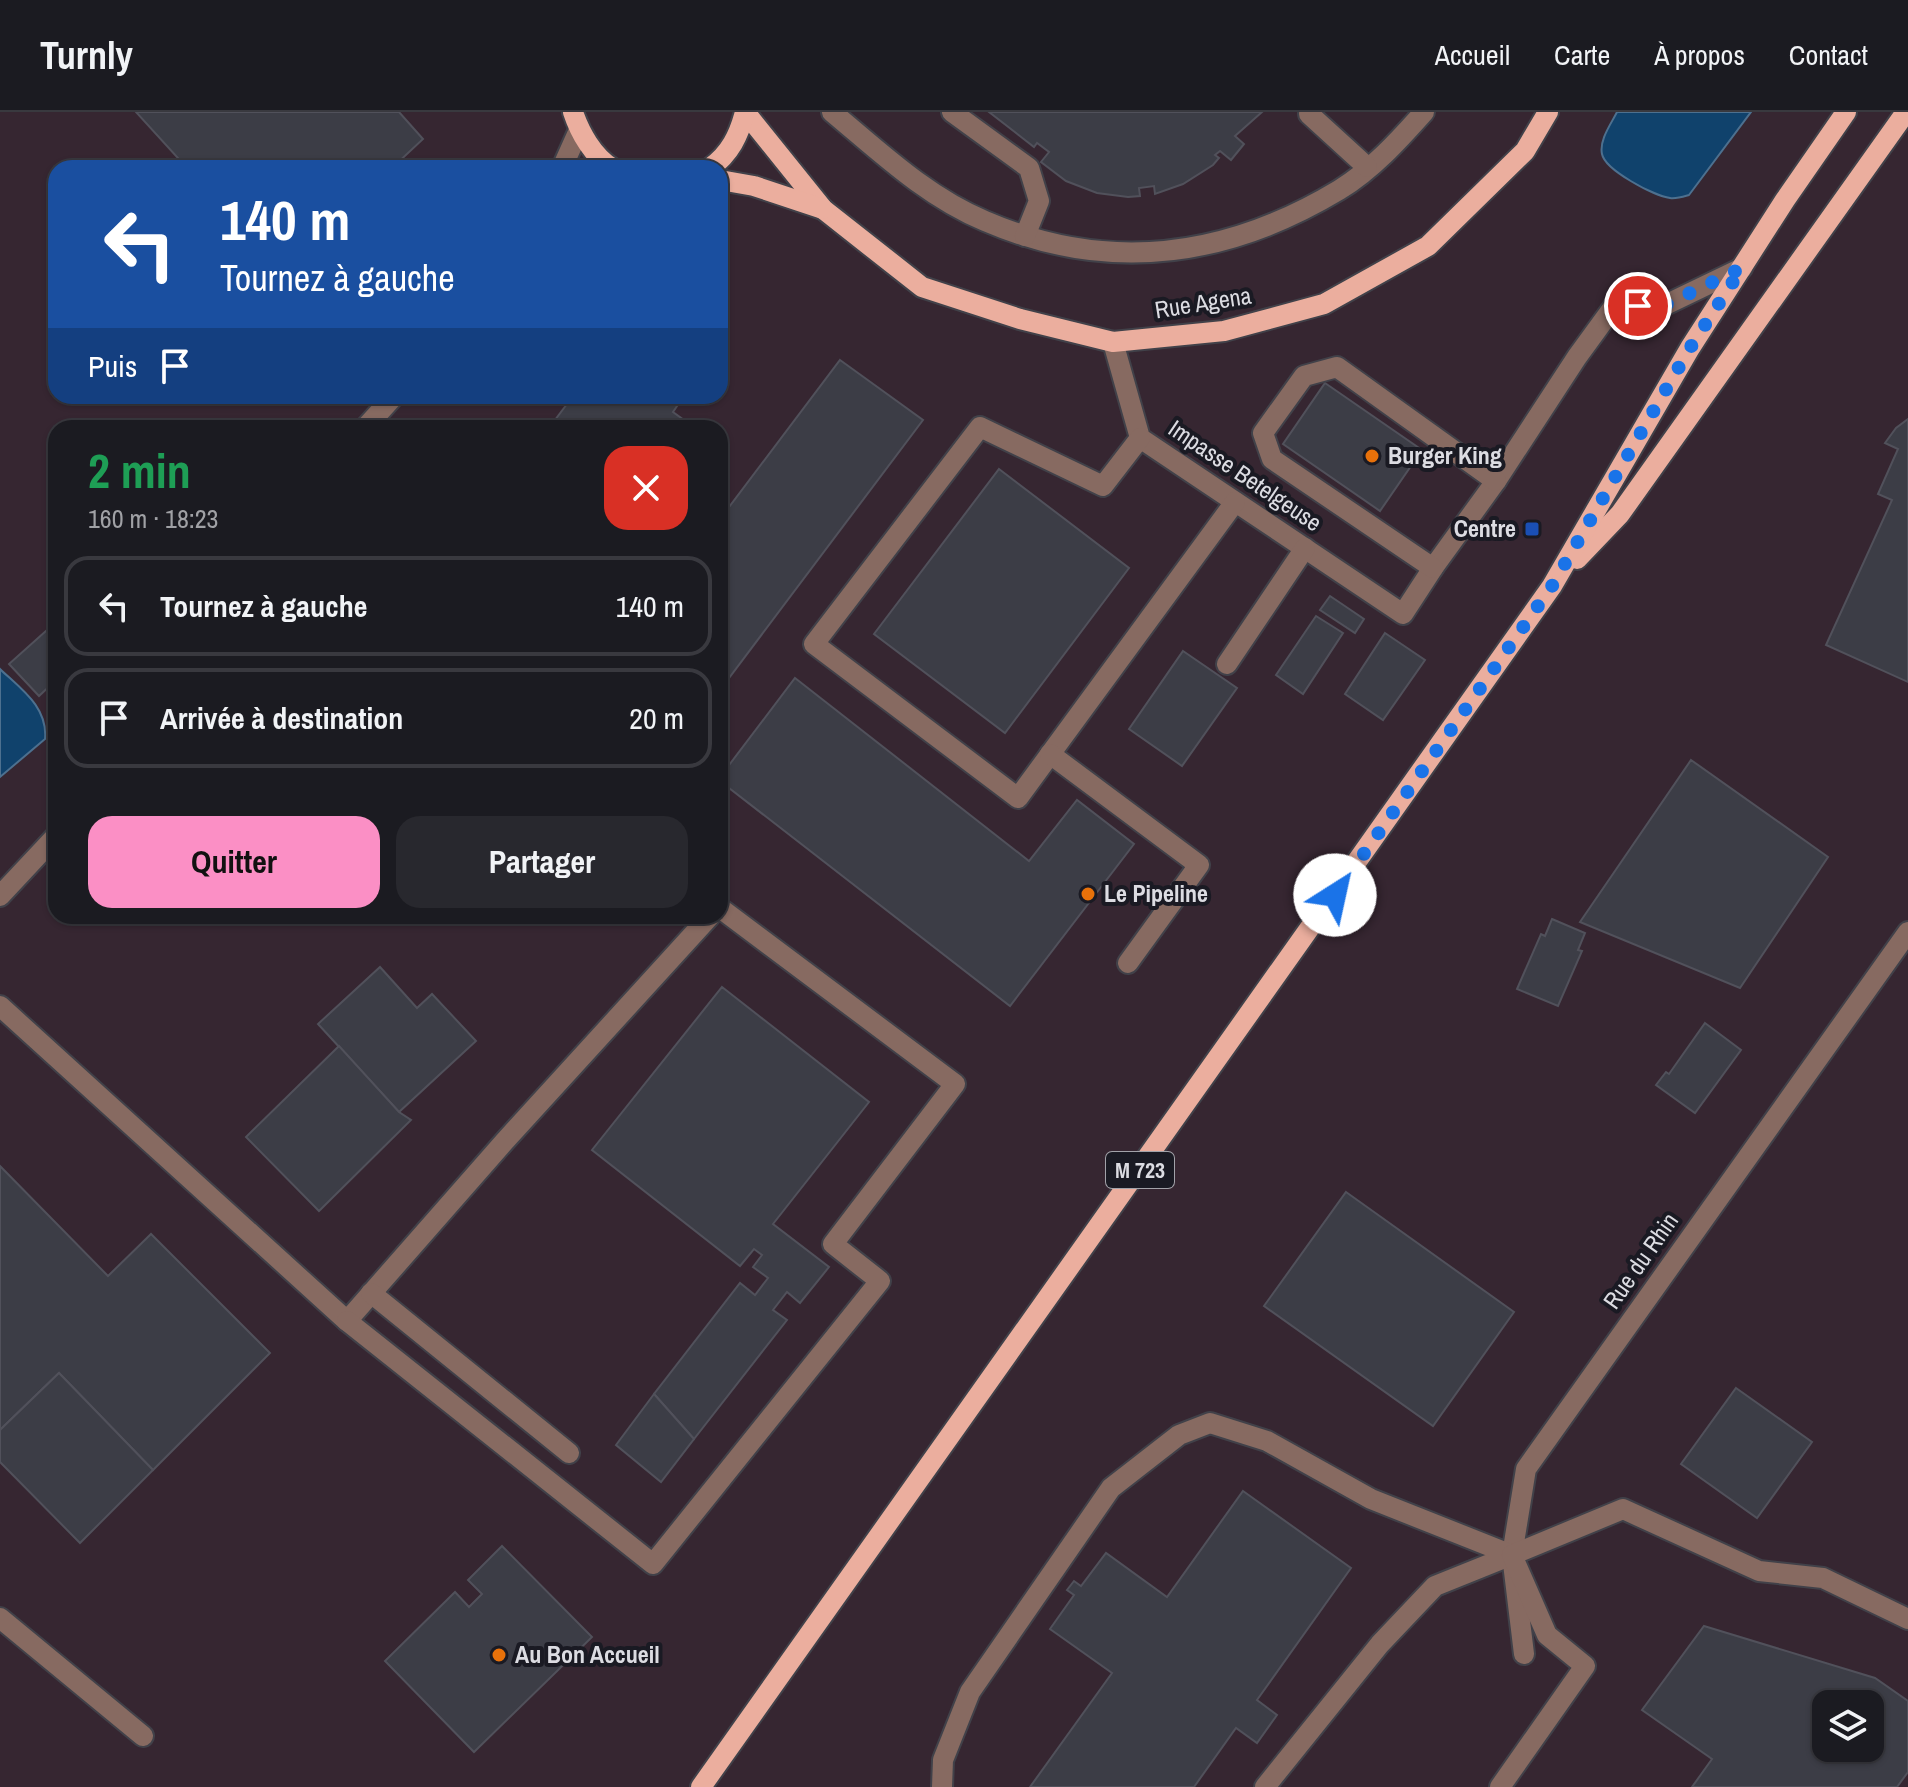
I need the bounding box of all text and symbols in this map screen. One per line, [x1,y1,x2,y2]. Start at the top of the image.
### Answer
text: Turnly [40,30,133,81]
text: Accueil [1435,36,1510,74]
text: Carte [1554,36,1610,74]
text: À propos [1654,36,1745,74]
text: Contact [1789,36,1868,74]
text: 140 m [220,182,350,257]
icon: left [88,192,192,296]
text: Tournez à gauche [220,254,455,302]
pin [1604,272,1672,340]
street label: Rue Agena [1152,279,1253,325]
icon: arrive [1616,284,1660,328]
icon: arrive [153,344,197,388]
text: Puis [88,346,137,386]
street label: Impasse Betelgeuse [1163,412,1328,538]
text: 2 min [88,438,191,503]
place label: Burger King [1388,439,1502,471]
button: close [604,446,688,530]
marker: Burger King [1363,447,1381,465]
text: 160 m · 18:23 [88,501,218,536]
place label: Centre [1454,512,1516,544]
marker: Centre [1523,520,1541,538]
icon: left [92,584,136,628]
text: Tournez à gauche [160,586,367,626]
text: 140 m [616,586,684,626]
icon: arrive [92,696,136,740]
text: Arrivée à destination [160,698,403,738]
text: 20 m [629,698,684,738]
button: Quitter [88,816,380,908]
button: Partager [396,816,688,908]
position arrow [1293,853,1377,937]
place label: Le Pipeline [1104,877,1208,909]
marker: Le Pipeline [1079,885,1097,903]
road number: M 723 [1106,1152,1174,1188]
street label: Rue du Rhin [1595,1206,1685,1315]
place label: Au Bon Accueil [515,1638,660,1670]
marker: Au Bon Accueil [490,1646,508,1664]
map controls [1812,1690,1884,1762]
button: layers [1812,1690,1884,1762]

